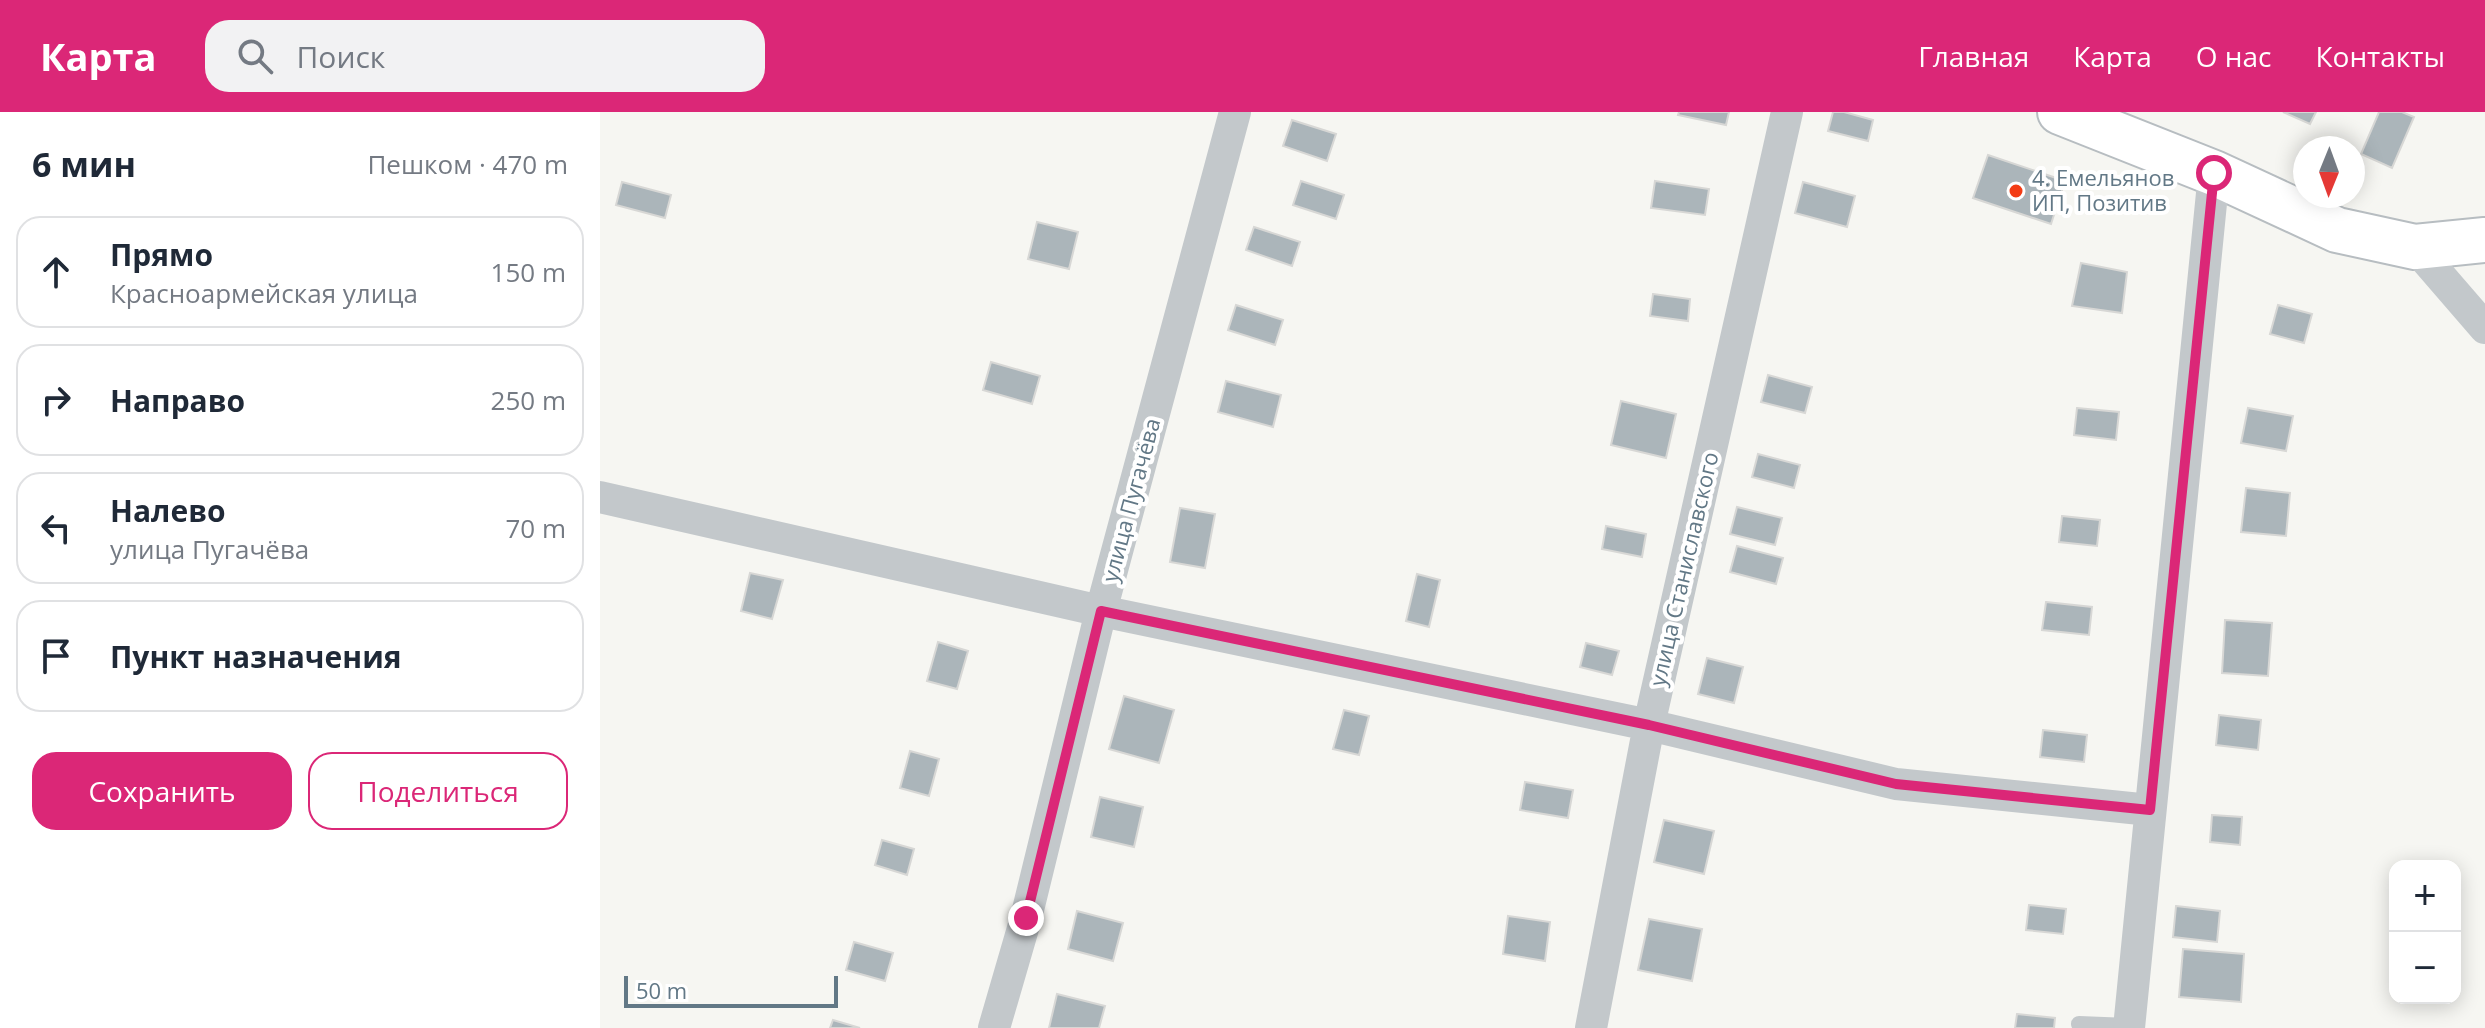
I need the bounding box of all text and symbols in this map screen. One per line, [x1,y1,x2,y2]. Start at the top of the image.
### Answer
search box [205,20,765,92]
text: Карта [40,30,157,82]
icon: search [233,34,277,78]
text: Поиск [297,36,385,77]
text: Главная [1918,37,2029,75]
text: Карта [2073,37,2152,75]
text: О нас [2196,37,2271,75]
text: Контакты [2315,37,2445,75]
north arrow [2293,136,2365,208]
text: 6 мин [32,141,136,187]
text: Пешком · 470 m [367,146,568,182]
route start [2196,155,2232,191]
place label: 4. Емельянов ИП, Позитив [2032,162,2174,217]
marker: 4. Емельянов ИП, Позитив [2007,182,2025,200]
text: Прямо [110,234,213,275]
icon: ahead [34,250,78,294]
text: 150 m [491,254,566,290]
text: Красноармейская улица [110,275,418,311]
icon: right [34,378,78,422]
text: Направо [110,380,245,421]
text: 250 m [491,382,566,418]
street label: улица Пугачёва [1094,414,1166,585]
street label: улица Станиславского [1641,449,1725,689]
text: Налево [110,490,226,531]
icon: left [34,506,78,550]
text: 70 m [505,510,566,546]
text: улица Пугачёва [110,531,309,567]
icon: arrive [34,634,78,678]
text: Пункт назначения [110,636,402,677]
button: Сохранить [32,752,292,830]
button: Поделиться [308,752,568,830]
map controls [2389,860,2461,1004]
button: + [2389,860,2461,932]
route end [1008,900,1044,936]
button: − [2389,932,2461,1004]
scale bar [624,972,838,1008]
text: 50 m [636,975,687,1005]

